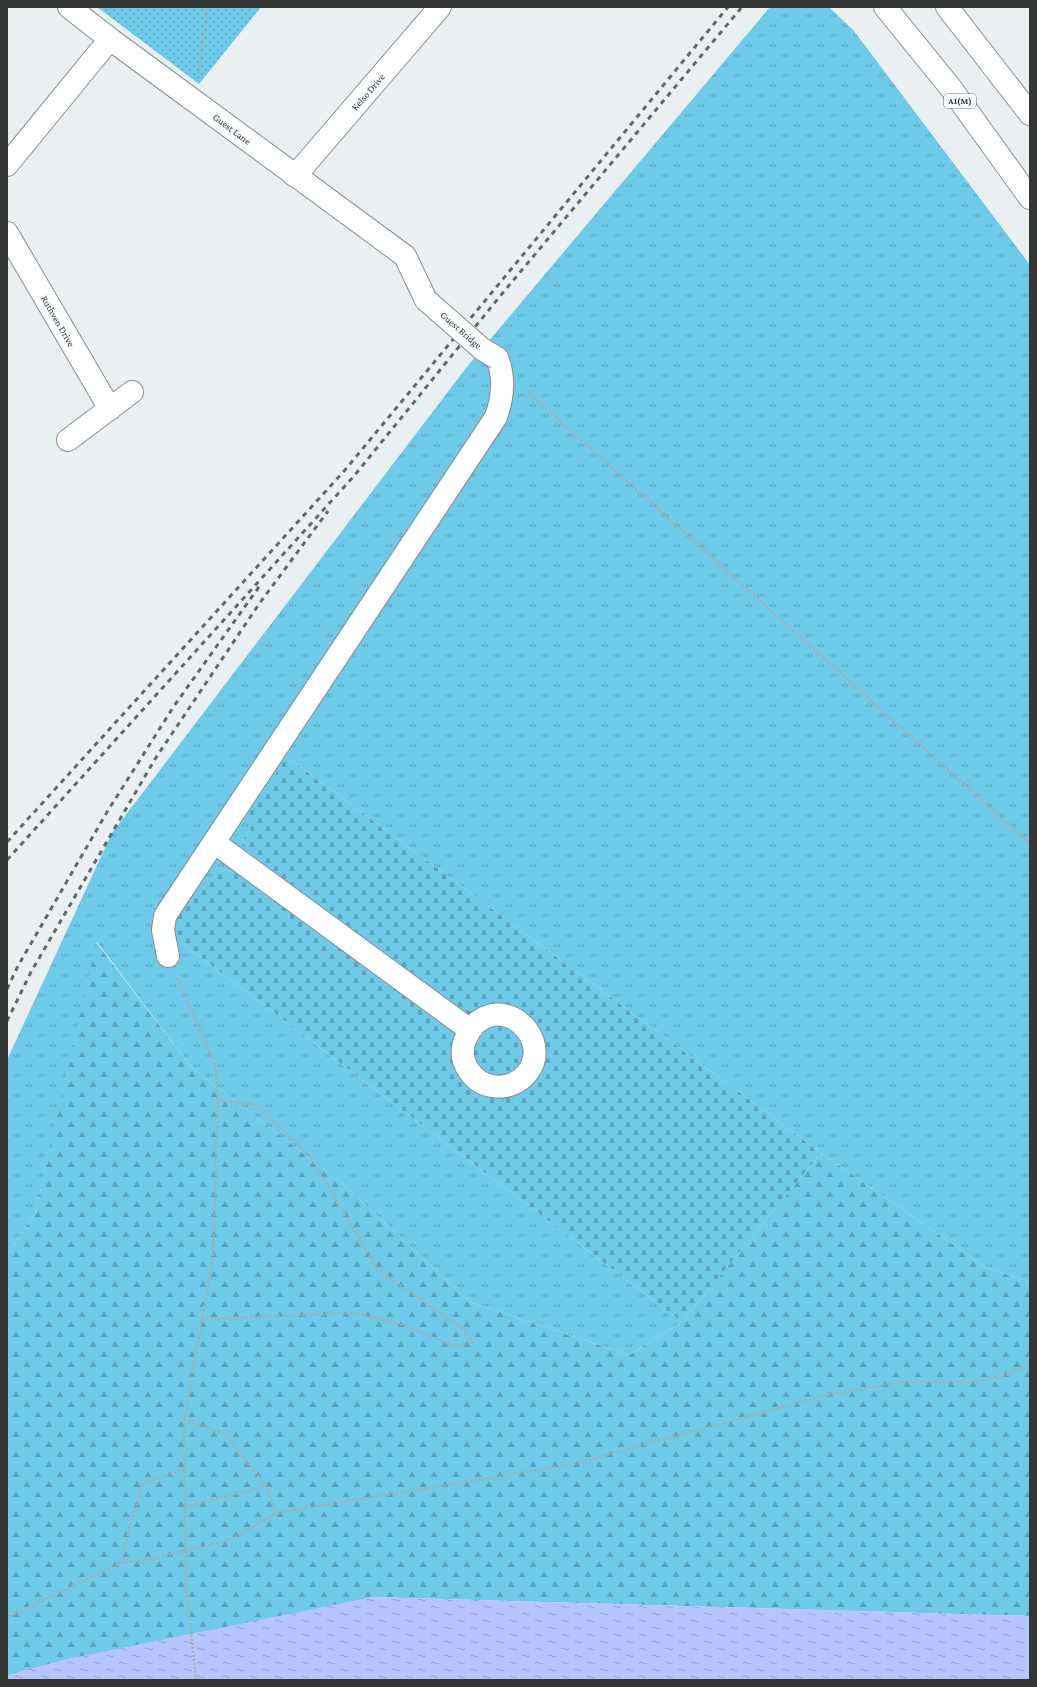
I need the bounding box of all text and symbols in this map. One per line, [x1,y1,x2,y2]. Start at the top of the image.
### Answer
street label: Kelso Drive [349,71,387,113]
road number: A1(M) [944,94,976,108]
street label: Guest Lane [211,111,254,147]
street label: Ruthven Drive [39,293,77,349]
street label: Guest Bridge [438,309,484,351]

